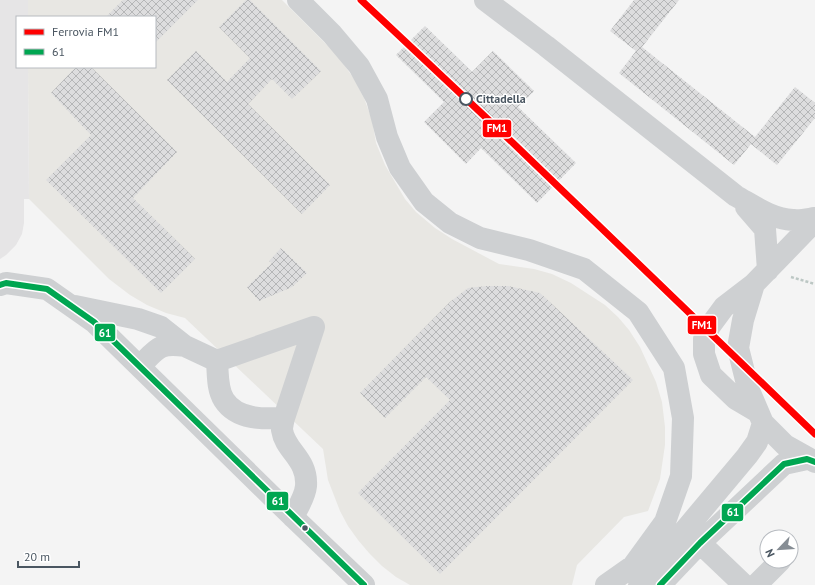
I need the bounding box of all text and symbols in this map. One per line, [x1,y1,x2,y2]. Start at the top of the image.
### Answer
legend [16,16,156,68]
text: Ferrovia FM1 [52,24,119,39]
text: 61 [52,44,65,59]
place label: Cittadella [476,91,526,106]
marker: Cittadella [459,92,473,106]
line badge: FM1 [482,119,512,138]
text: FM1 [487,121,507,135]
line badge: FM1 [687,315,717,335]
text: FM1 [692,318,712,332]
line badge: 61 [94,323,116,342]
text: 61 [99,326,111,340]
line badge: 61 [266,491,289,511]
text: 61 [272,494,284,508]
line badge: 61 [721,503,744,522]
text: 61 [727,505,739,519]
unlabelled marker [300,523,310,533]
north arrow [759,529,799,569]
scale bar [18,543,79,569]
text: N [762,547,778,559]
text: 20 m [24,549,50,564]

